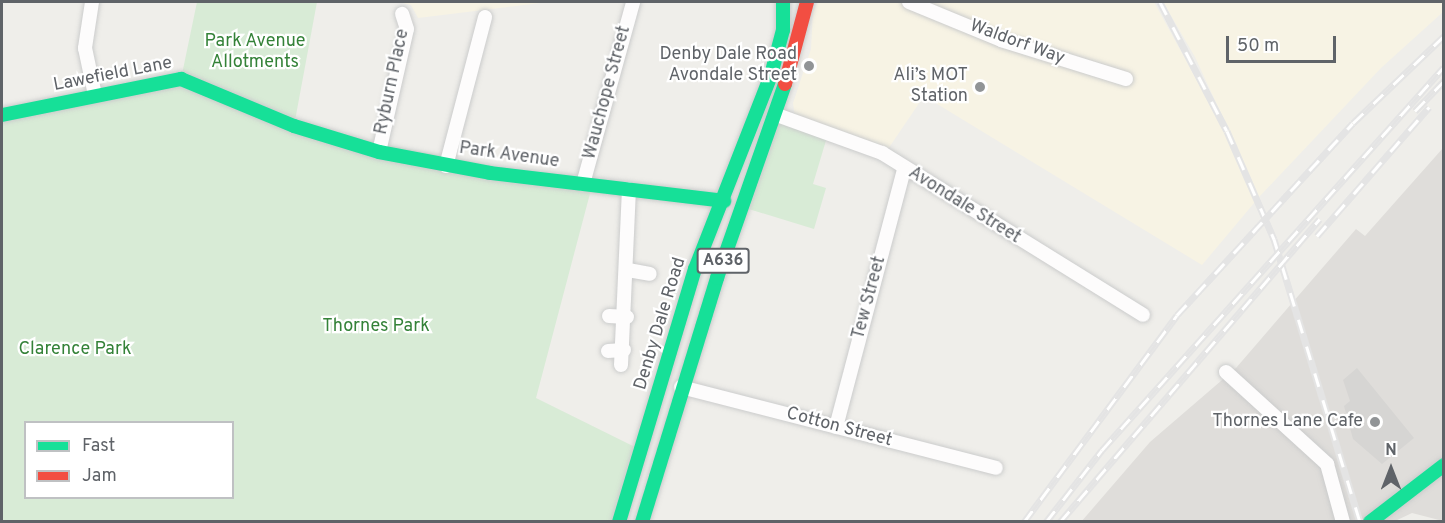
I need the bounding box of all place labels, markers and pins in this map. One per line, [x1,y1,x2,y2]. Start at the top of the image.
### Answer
place label: Denby Dale Road Avondale Street [659,45,797,88]
marker: Denby Dale Road Avondale Street [802,59,816,73]
place label: Ali’s MOT Station [893,66,968,109]
marker: Ali’s MOT Station [973,80,987,94]
place label: Thornes Lane Cafe [1212,411,1363,433]
marker: Thornes Lane Cafe [1368,415,1382,429]

